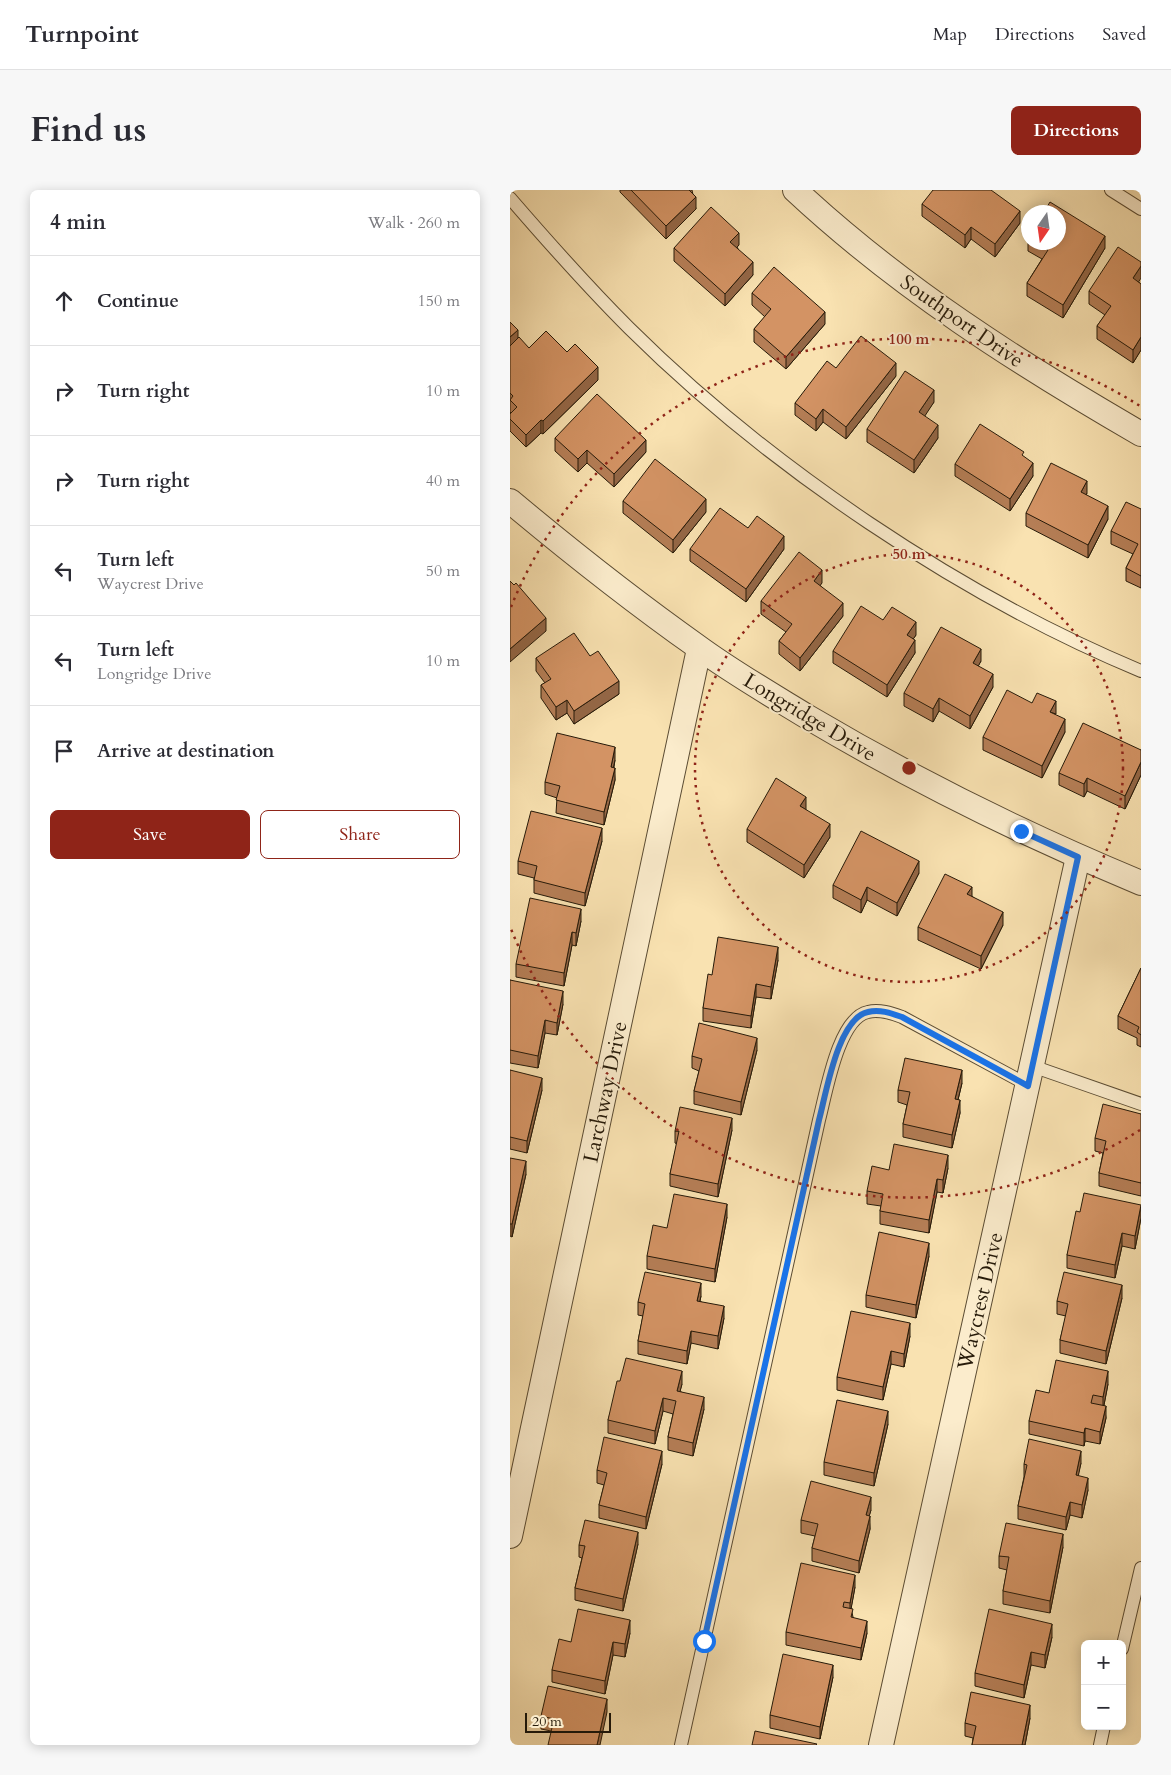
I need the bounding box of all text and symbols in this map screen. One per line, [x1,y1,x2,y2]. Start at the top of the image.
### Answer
text: Turnpoint [25,18,139,51]
text: Map [933,22,967,47]
text: Directions [995,22,1074,47]
text: Saved [1102,22,1146,47]
text: Find us [30,106,146,154]
button: Directions [1011,106,1141,155]
north arrow [1021,205,1066,250]
text: 4 min [50,208,106,237]
text: Walk · 260 m [368,212,460,234]
street label: Southport Drive [894,268,1029,375]
icon: ahead [50,287,78,315]
text: Continue [97,288,179,314]
text: 150 m [418,290,460,312]
text: 100 m [889,329,930,349]
icon: right [50,377,78,405]
text: Turn right [97,378,189,404]
text: 10 m [426,380,460,402]
icon: right [50,467,78,495]
text: Turn right [97,468,189,494]
text: 40 m [426,470,460,492]
text: 50 m [892,544,926,564]
text: Turn left [97,547,174,573]
icon: left [50,557,78,585]
text: 50 m [426,560,460,582]
text: Waycrest Drive [97,573,204,595]
text: Turn left [97,637,174,663]
icon: left [50,647,78,675]
text: 10 m [426,650,460,672]
text: Longridge Drive [97,663,211,685]
street label: Longridge Drive [738,666,882,769]
icon: arrive [50,737,78,765]
text: Arrive at destination [97,738,274,764]
centre of rings [900,759,918,777]
button: Save [50,810,250,859]
button: Share [260,810,460,859]
route end [1010,820,1033,843]
street label: Larchway Drive [576,1019,635,1166]
street label: Waycrest Drive [950,1230,1010,1374]
route start [693,1630,716,1653]
map controls [1081,1640,1126,1730]
button: + [1081,1640,1126,1685]
button: − [1081,1685,1126,1730]
scale bar [525,1710,611,1733]
text: 20 m [532,1712,562,1731]

